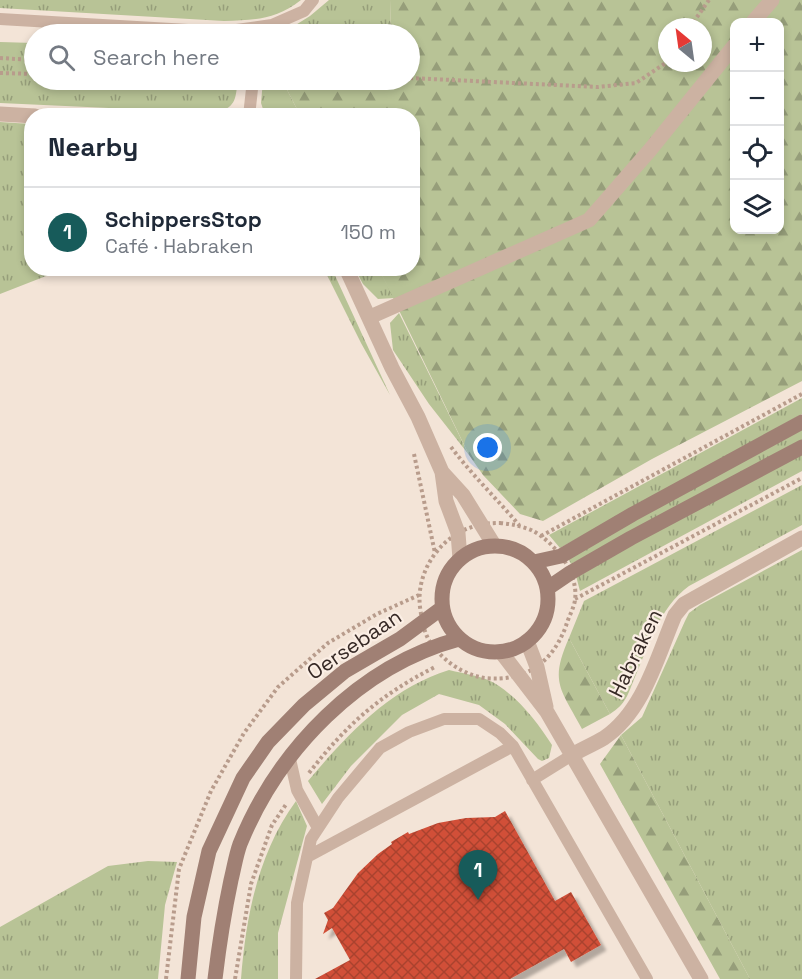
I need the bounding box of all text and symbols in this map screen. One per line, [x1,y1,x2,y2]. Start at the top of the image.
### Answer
north arrow [658,18,712,72]
map controls [730,18,784,234]
button: + [730,18,784,72]
search box [24,24,420,90]
icon: search [45,41,78,74]
text: Search here [93,43,220,71]
button: − [730,72,784,126]
button: locate [730,126,784,180]
text: Nearby [48,130,138,164]
button: layers [730,180,784,234]
text: SchippersStop [105,205,262,233]
text: 1 [63,219,72,245]
text: 150 m [341,219,396,245]
text: Café · Habraken [105,233,253,259]
your location [473,433,502,462]
street label: Oersebaan [302,603,406,685]
street label: Habraken [602,604,668,702]
pin: 1 [458,850,498,900]

